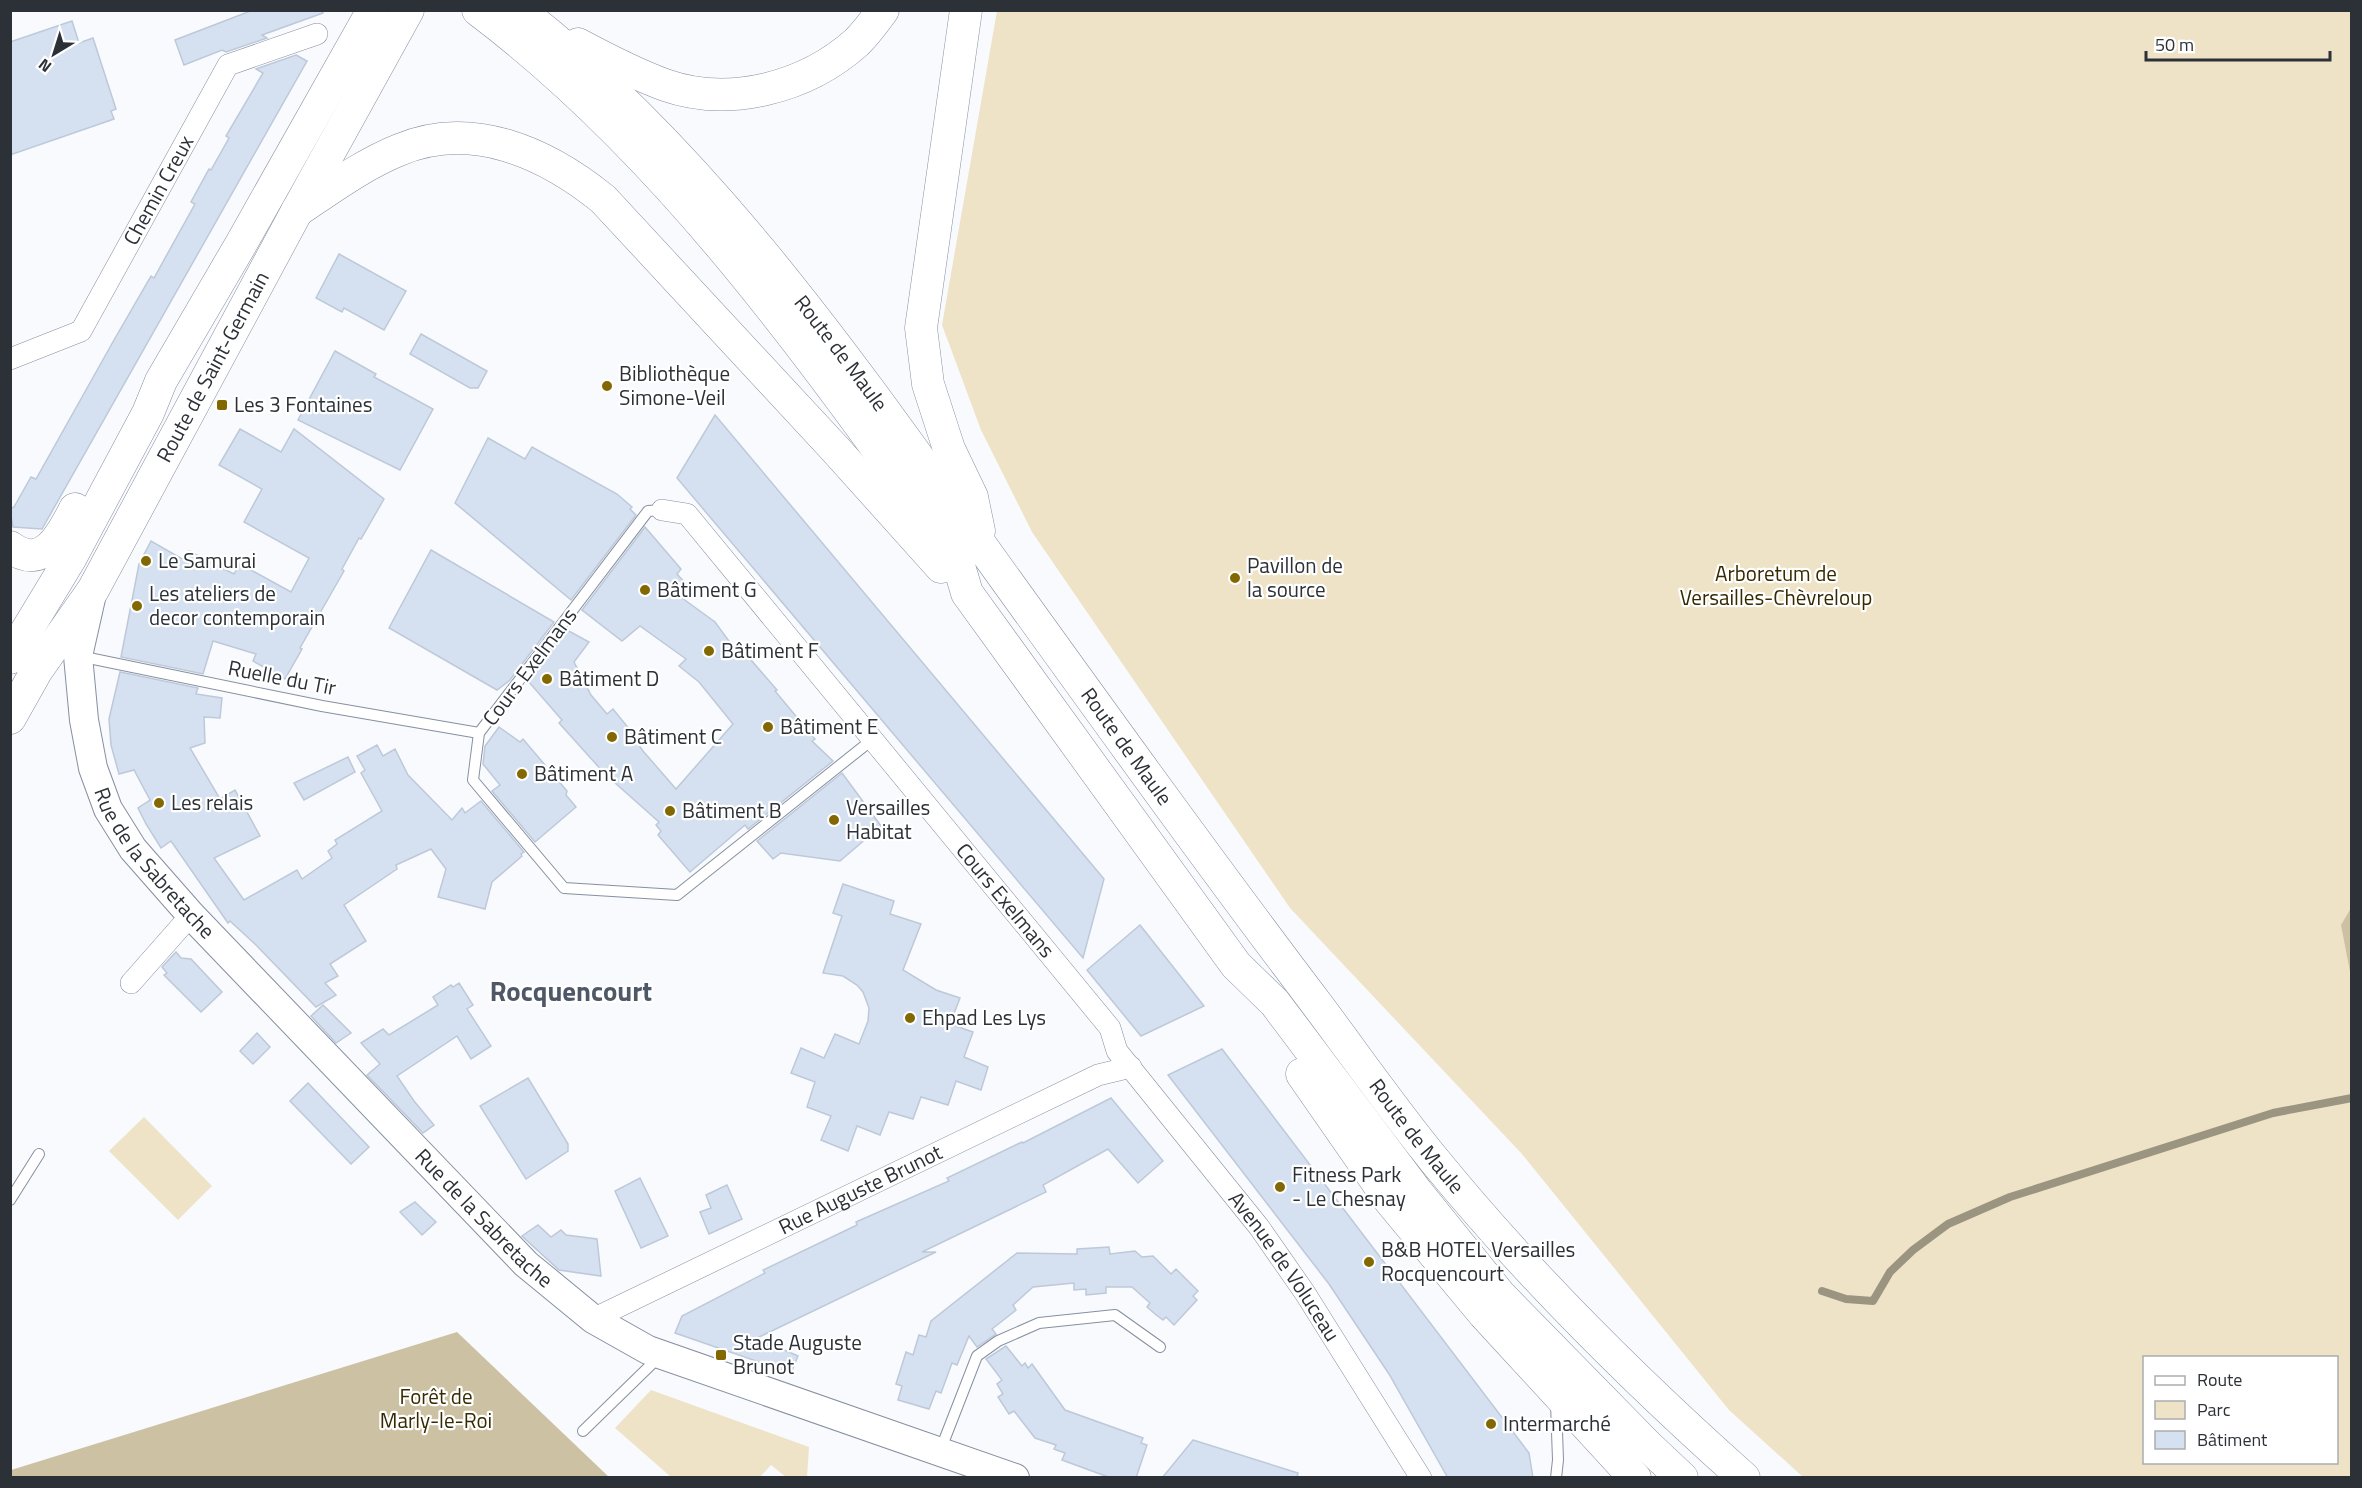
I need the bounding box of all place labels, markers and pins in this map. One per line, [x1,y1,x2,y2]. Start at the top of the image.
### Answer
place label: Bibliothèque Simone-Veil [619,357,730,413]
marker: Bibliothèque Simone-Veil [600,379,614,393]
place label: Les 3 Fontaines [234,388,372,420]
marker: Les 3 Fontaines [215,398,229,412]
place label: Le Samurai [158,544,256,576]
place label: Pavillon de la source [1247,549,1343,605]
marker: Le Samurai [139,554,153,568]
marker: Pavillon de la source [1228,571,1242,585]
place label: Bâtiment G [657,573,757,605]
place label: Les ateliers de decor contemporain [149,577,325,633]
marker: Bâtiment G [638,583,652,597]
marker: Les ateliers de decor contemporain [130,599,144,613]
place label: Bâtiment F [721,634,819,666]
marker: Bâtiment F [702,644,716,658]
place label: Bâtiment D [559,662,659,694]
marker: Bâtiment D [540,672,554,686]
place label: Bâtiment E [780,710,878,742]
place label: Bâtiment C [624,720,722,752]
marker: Bâtiment E [761,720,775,734]
marker: Bâtiment C [605,730,619,744]
place label: Bâtiment A [534,757,634,789]
marker: Bâtiment A [515,767,529,781]
place label: Les relais [171,786,253,818]
place label: Versailles Habitat [846,791,930,847]
place label: Bâtiment B [682,794,782,826]
marker: Les relais [152,796,166,810]
marker: Bâtiment B [663,804,677,818]
marker: Versailles Habitat [827,813,841,827]
place label: Ehpad Les Lys [922,1001,1046,1033]
marker: Ehpad Les Lys [903,1011,917,1025]
place label: Fitness Park - Le Chesnay [1292,1158,1406,1214]
marker: Fitness Park - Le Chesnay [1273,1180,1287,1194]
place label: B&B HOTEL Versailles Rocquencourt [1381,1233,1575,1289]
marker: B&B HOTEL Versailles Rocquencourt [1362,1255,1376,1269]
place label: Stade Auguste Brunot [733,1326,862,1382]
marker: Stade Auguste Brunot [714,1348,728,1362]
place label: Intermarché [1503,1407,1611,1439]
marker: Intermarché [1484,1417,1498,1431]

